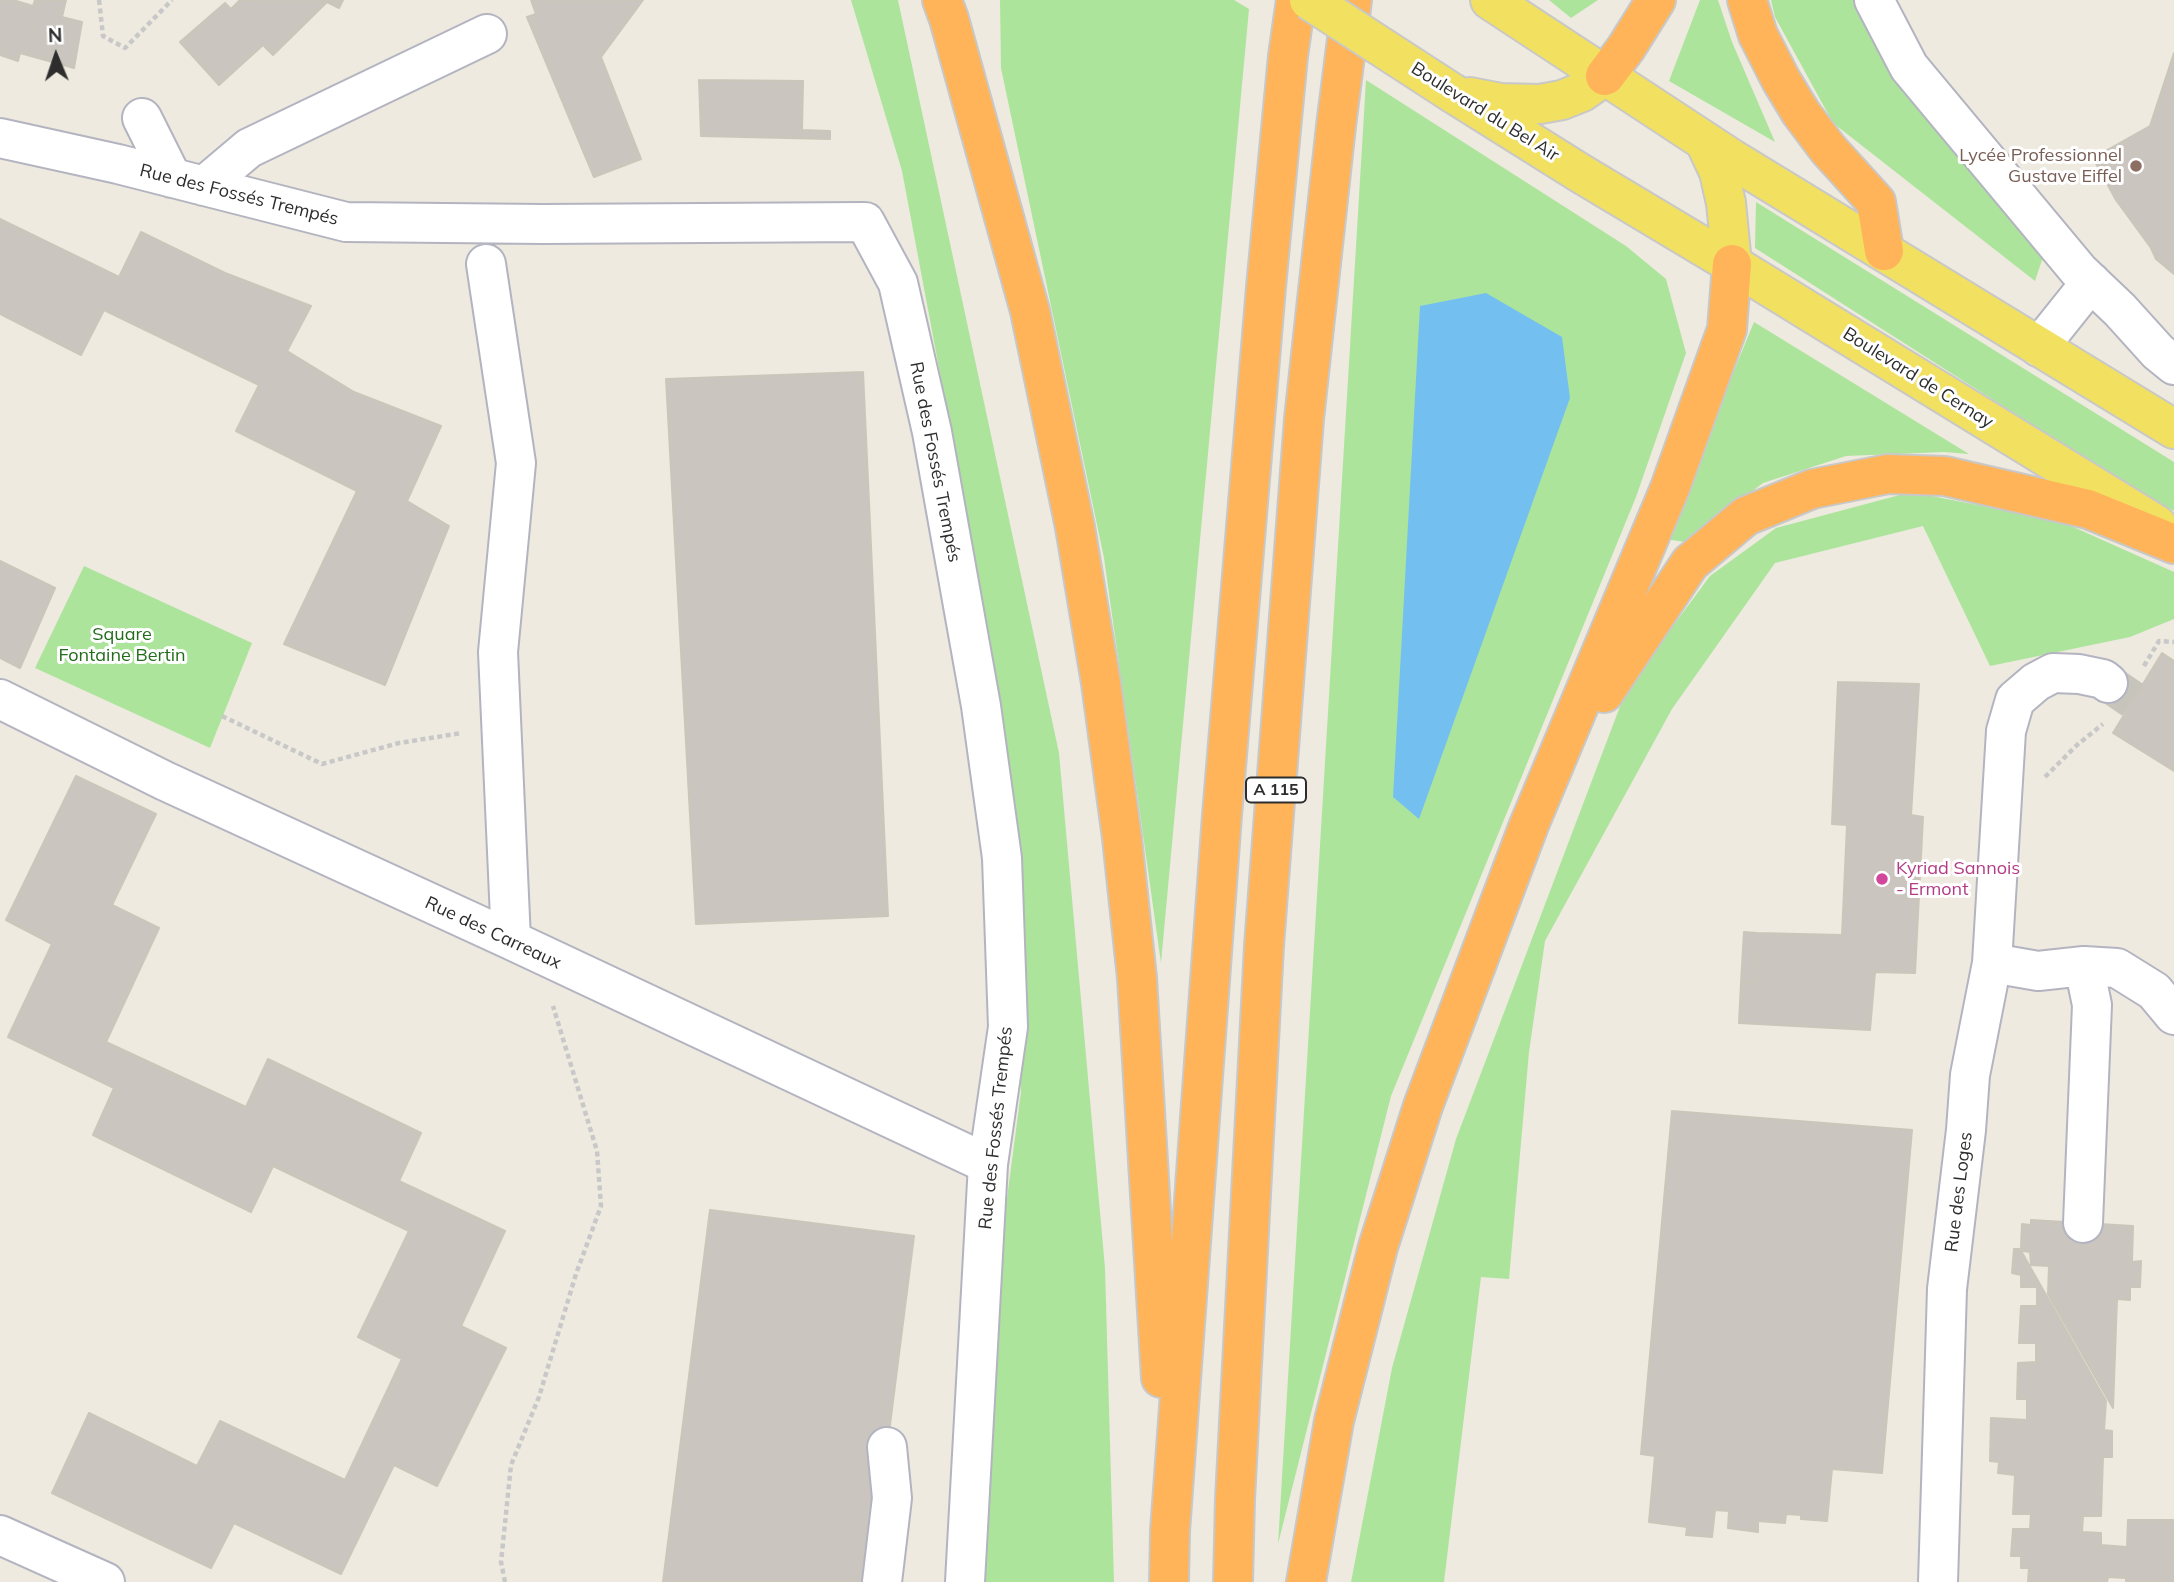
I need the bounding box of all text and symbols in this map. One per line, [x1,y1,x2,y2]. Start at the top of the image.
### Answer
north arrow [21,21,91,91]
text: N [48,23,63,47]
street label: Boulevard du Bel Air [1407,58,1563,166]
place label: Lycée Professionnel Gustave Eiffel [1959,145,2122,188]
marker: Lycée Professionnel Gustave Eiffel [2128,158,2144,174]
street label: Rue des Fossés Trempés [137,160,341,230]
street label: Boulevard de Cernay [1839,323,1997,433]
street label: Rue des Fossés Trempés [905,360,965,564]
park label: Square Fontaine Bertin [58,624,186,666]
road number: A 115 [1246,778,1306,803]
place label: Kyriad Sannois - Ermont [1896,858,2020,900]
marker: Kyriad Sannois - Ermont [1874,871,1890,887]
street label: Rue des Carreaux [421,892,565,974]
street label: Rue des Fossés Trempés [975,1025,1017,1231]
street label: Rue des Loges [1941,1131,1977,1253]

